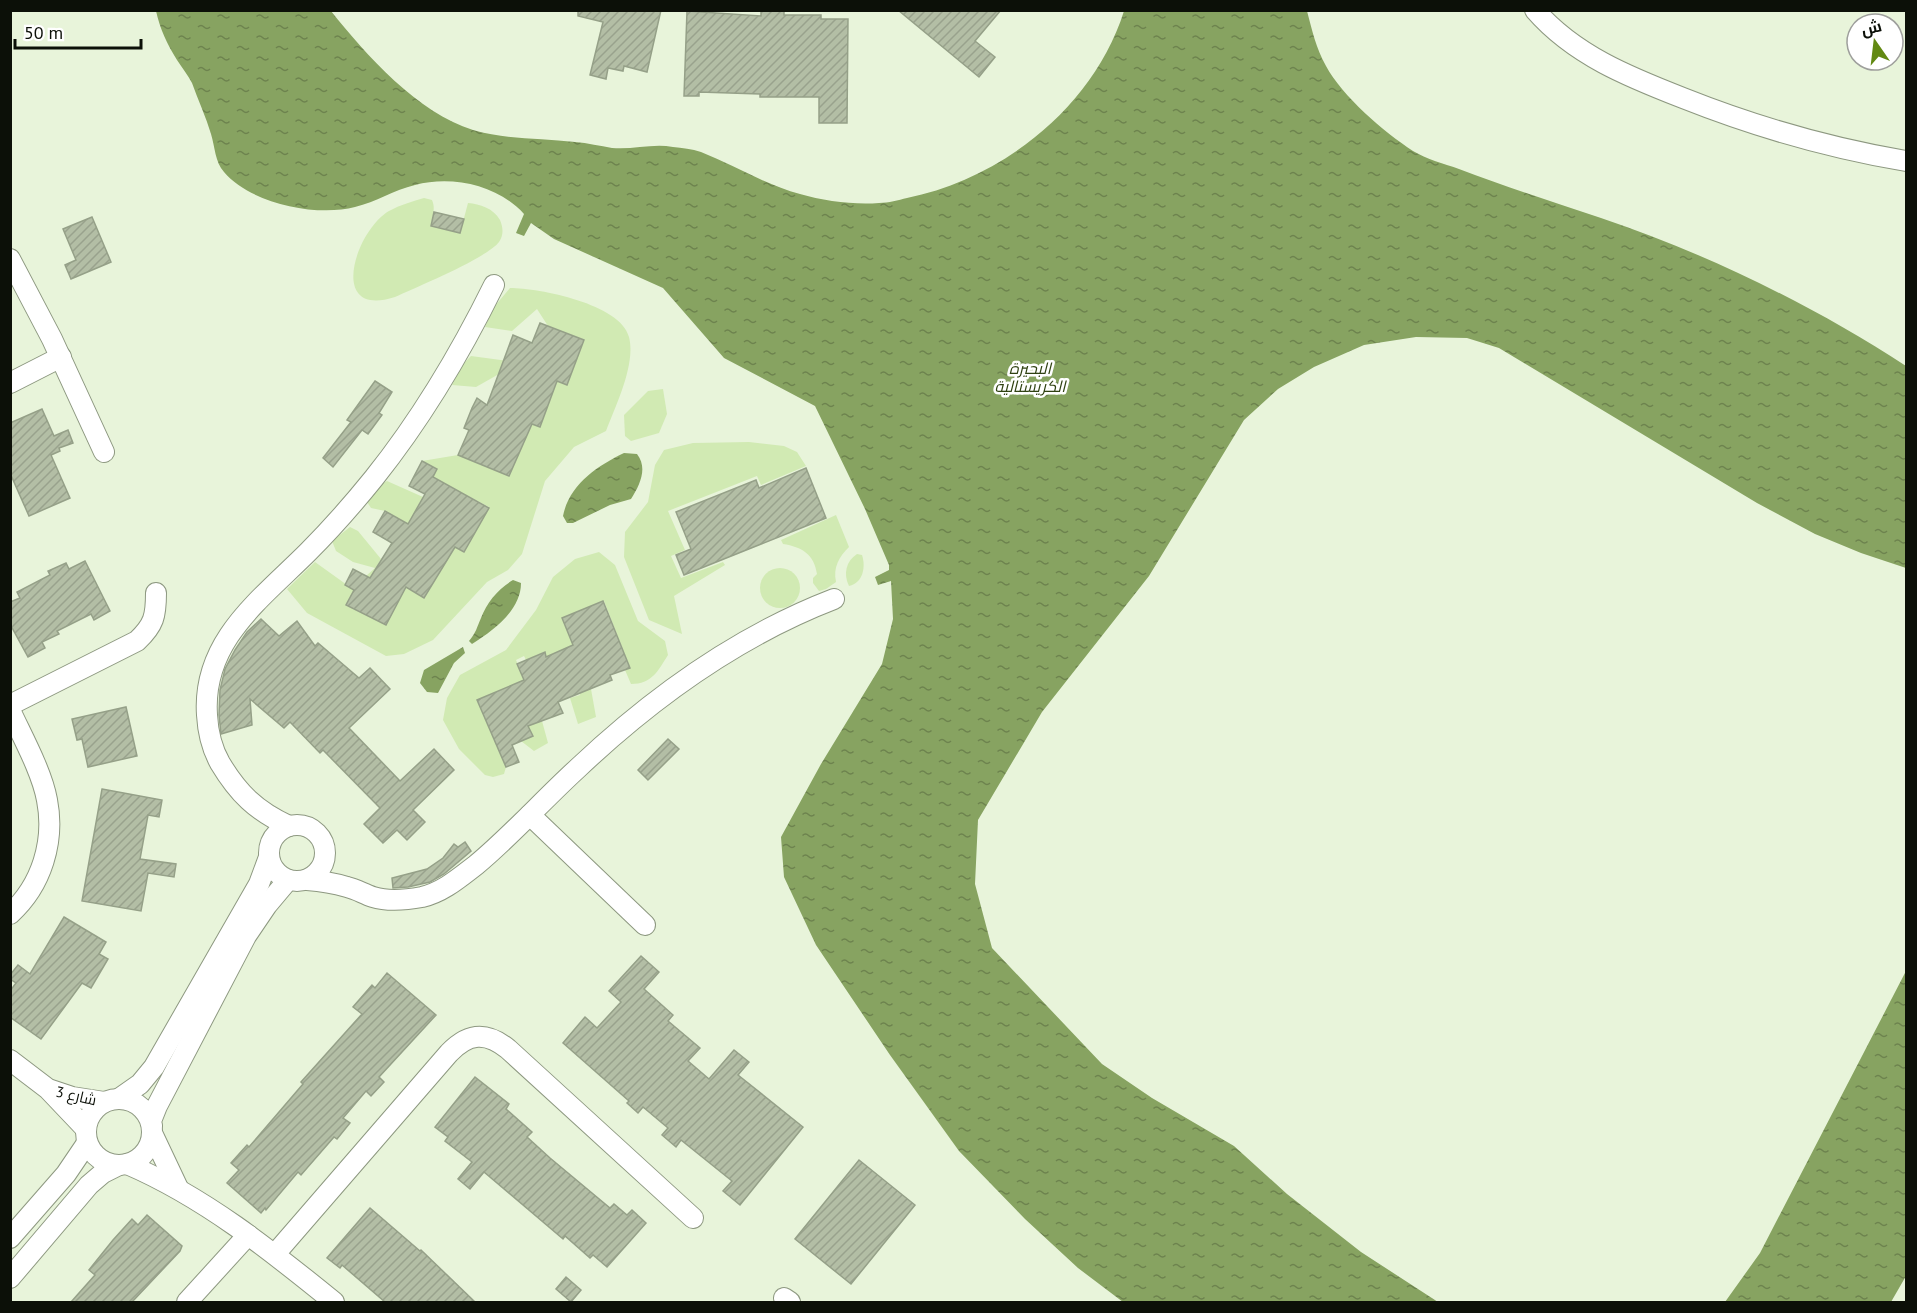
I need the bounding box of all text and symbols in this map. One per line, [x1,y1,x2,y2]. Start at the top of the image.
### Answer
scale bar [15,12,141,50]
north arrow [1845,12,1905,72]
text: ش [1859,15,1884,40]
text: 50 m [24,21,63,44]
water label: البحيرة الكريستالية [994,358,1067,396]
street label: شارع 3 [53,1082,98,1111]

